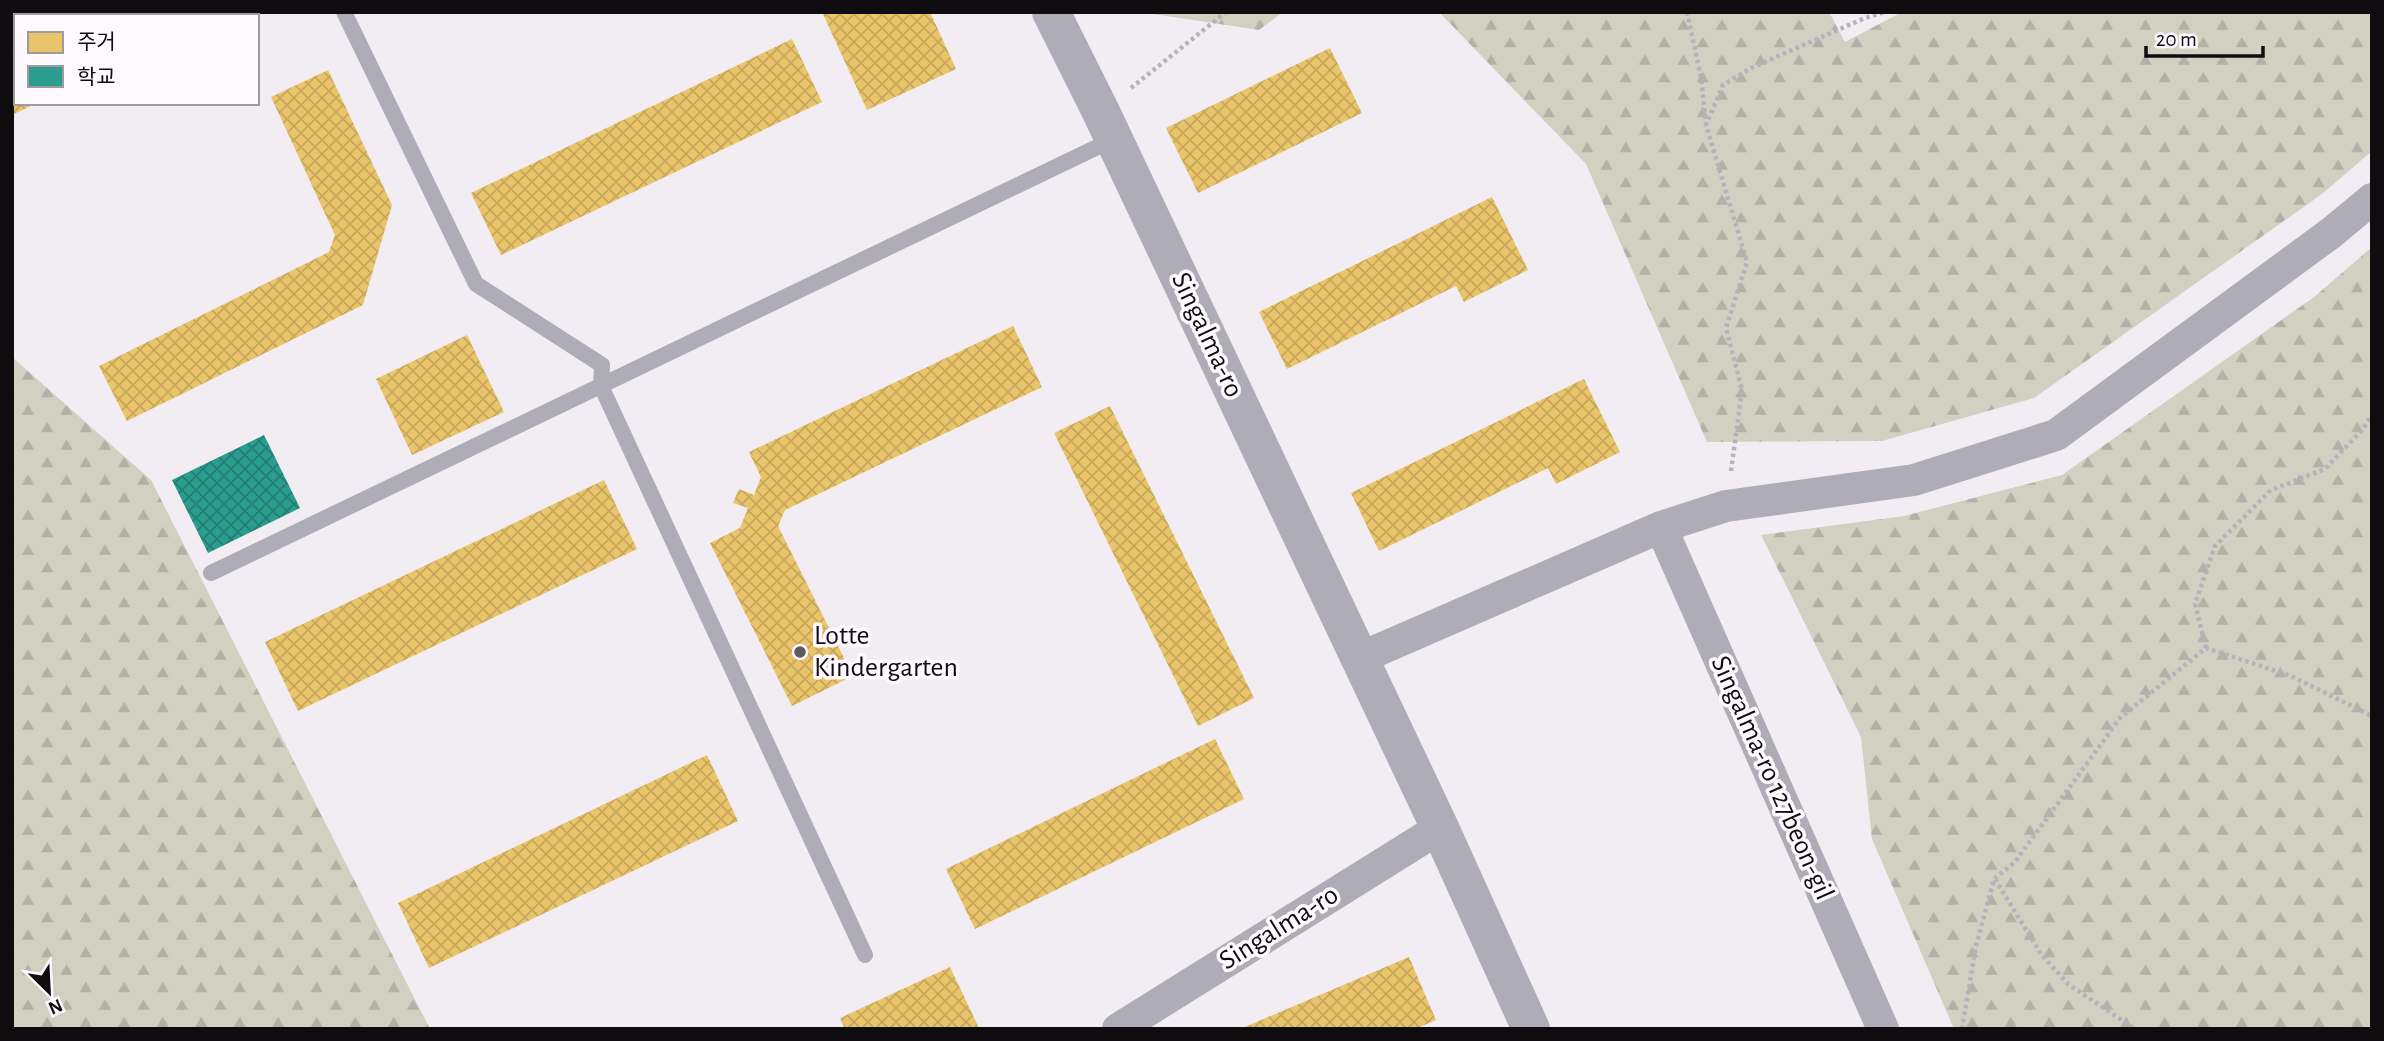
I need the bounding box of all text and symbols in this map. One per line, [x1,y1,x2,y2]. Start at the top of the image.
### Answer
legend [14,14,259,105]
scale bar [2146,14,2263,58]
text: 20 m [2156,29,2197,50]
text: 주거 [77,31,116,53]
text: 학교 [77,66,116,88]
street label: Singalma-ro [1166,268,1248,402]
place label: Lotte Kindergarten [814,622,958,682]
marker: Lotte Kindergarten [792,644,808,660]
street label: Singalma-ro 127beon-gil [1706,652,1838,904]
street label: Singalma-ro [1215,881,1343,975]
north arrow [14,957,84,1027]
text: N [45,995,65,1018]

